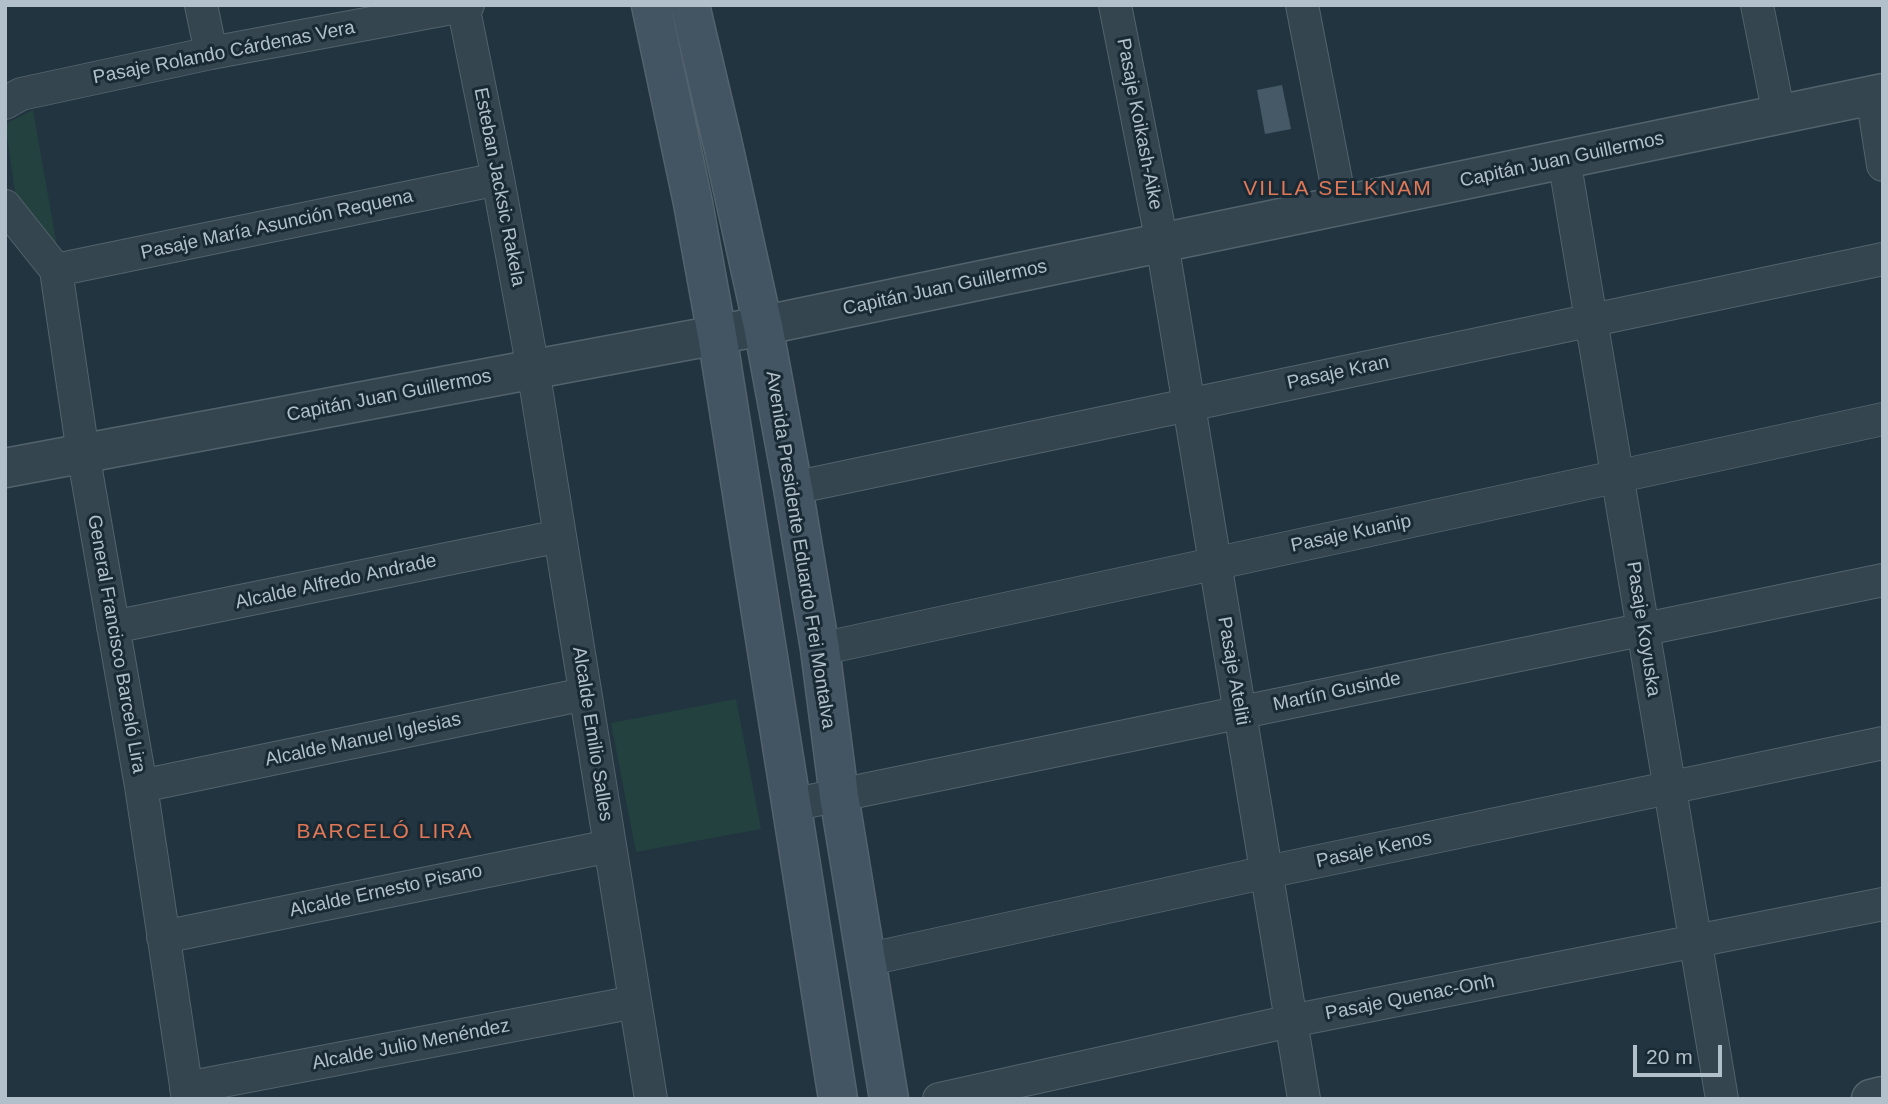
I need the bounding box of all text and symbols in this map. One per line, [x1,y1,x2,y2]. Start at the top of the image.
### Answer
street label: Pasaje Rolando Cárdenas Vera [91,16,357,90]
street label: Pasaje Koikash-Aike [1111,36,1167,212]
street label: Esteban Jacksic Rakela [469,86,529,288]
street label: Capitán Juan Guillermos [1458,127,1666,193]
district label: VILLA SELKNAM [1245,176,1431,202]
street label: Pasaje María Asunción Requena [139,185,415,265]
street label: Capitán Juan Guillermos [841,255,1049,321]
street label: Pasaje Kran [1285,351,1391,395]
street label: Capitán Juan Guillermos [285,365,493,427]
street label: Avenida Presidente Eduardo Frei Montalva [760,369,840,731]
street label: Pasaje Kuanip [1289,510,1413,558]
street label: General Francisco Barceló Lira [82,513,150,775]
street label: Alcalde Alfredo Andrade [233,550,439,614]
street label: Pasaje Koyuska [1621,560,1665,698]
street label: Pasaje Ateliti [1212,615,1254,727]
street label: Alcalde Emilio Salles [567,645,617,823]
street label: Martín Gusinde [1271,667,1403,717]
street label: Alcalde Manuel Iglesias [263,708,463,772]
district label: BARCELÓ LIRA [298,819,472,845]
street label: Pasaje Kenos [1314,827,1434,873]
street label: Alcalde Ernesto Pisano [288,859,484,923]
street label: Pasaje Quenac-Onh [1323,970,1497,1026]
street label: Alcalde Julio Menéndez [310,1015,512,1075]
scale bar [1636,1030,1725,1074]
text: 20 m [1646,1045,1693,1068]

